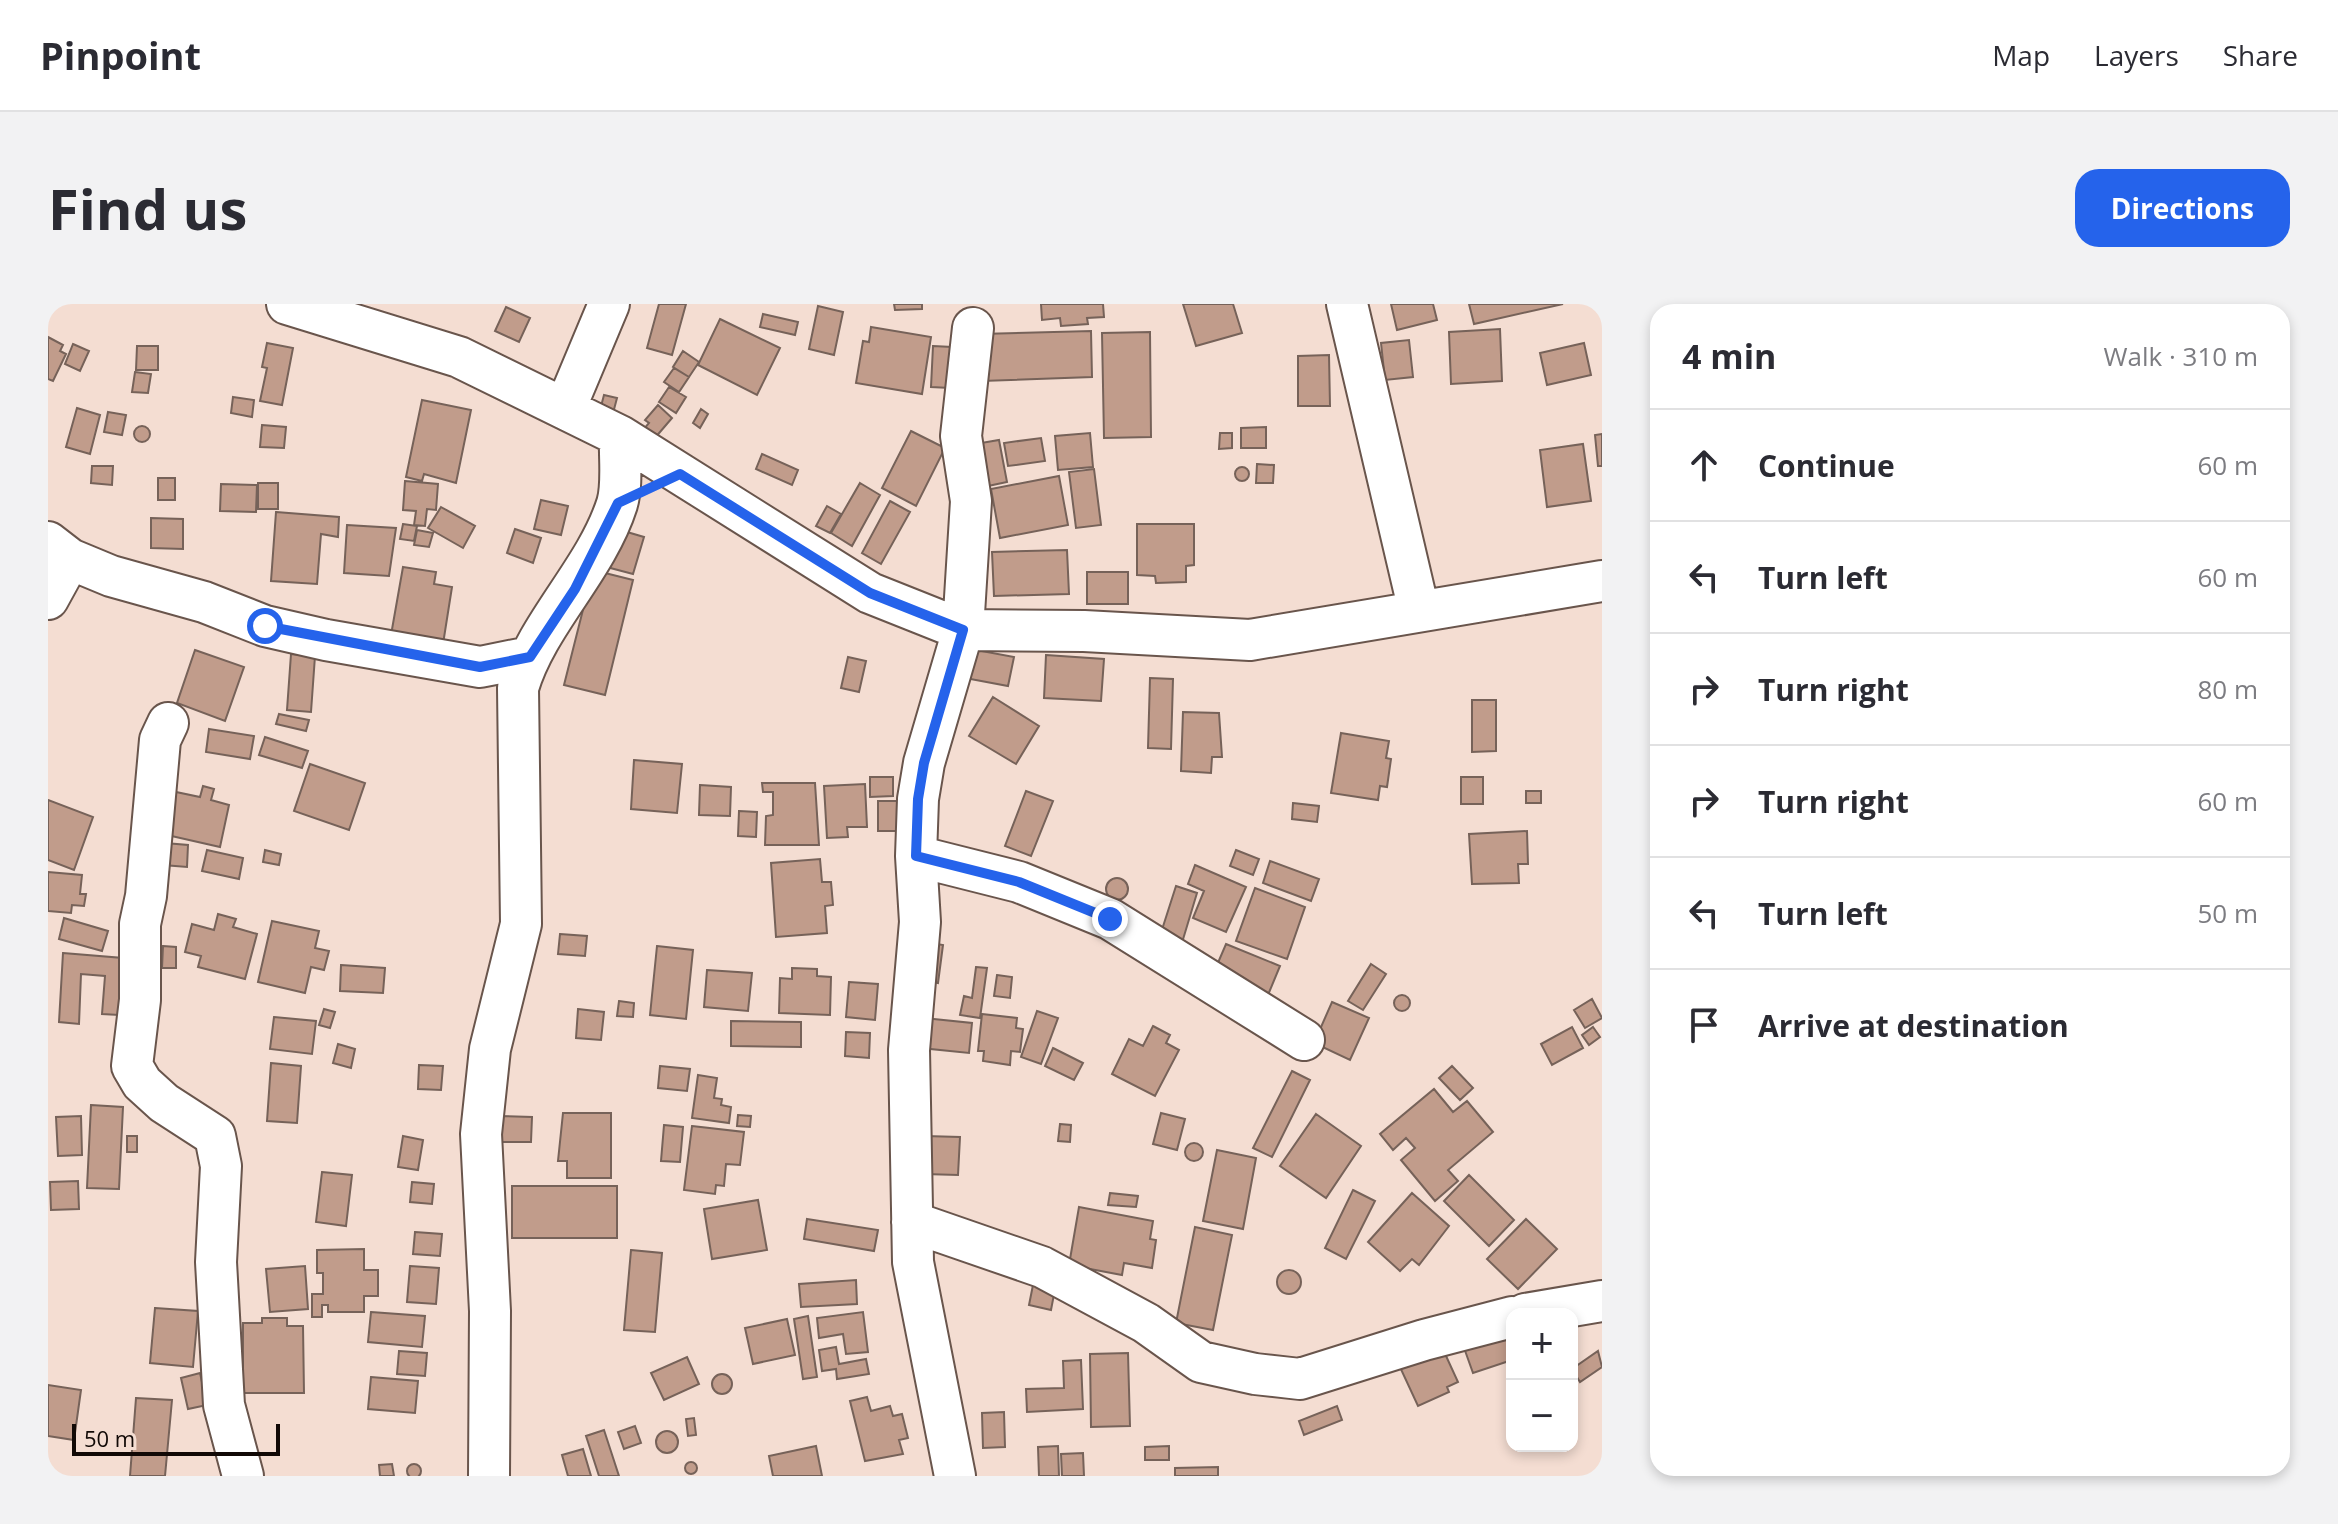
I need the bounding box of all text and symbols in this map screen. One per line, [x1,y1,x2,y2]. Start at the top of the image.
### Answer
text: Pinpoint [40,29,201,81]
text: Map [1992,36,2050,74]
text: Layers [2094,36,2179,74]
text: Share [2223,36,2298,74]
button: Directions [2075,169,2290,247]
text: Find us [48,170,247,246]
text: 4 min [1682,333,1776,379]
text: Walk · 310 m [2104,338,2258,374]
icon: ahead [1682,443,1726,487]
text: Continue [1758,445,1895,486]
text: 60 m [2197,447,2258,483]
icon: left [1682,555,1726,599]
text: Turn left [1758,557,1888,598]
text: 60 m [2197,559,2258,595]
route start [247,608,283,644]
icon: right [1682,667,1726,711]
text: Turn right [1758,669,1909,710]
text: 80 m [2197,671,2258,707]
icon: right [1682,779,1726,823]
text: Turn right [1758,781,1909,822]
text: 60 m [2197,783,2258,819]
icon: left [1682,891,1726,935]
text: Turn left [1758,893,1888,934]
text: 50 m [2197,895,2258,931]
route end [1092,901,1128,937]
icon: arrive [1682,1003,1726,1047]
text: Arrive at destination [1758,1005,2069,1046]
map controls [1506,1308,1578,1452]
button: + [1506,1308,1578,1380]
button: − [1506,1380,1578,1452]
scale bar [72,1420,280,1456]
text: 50 m [84,1423,135,1453]

